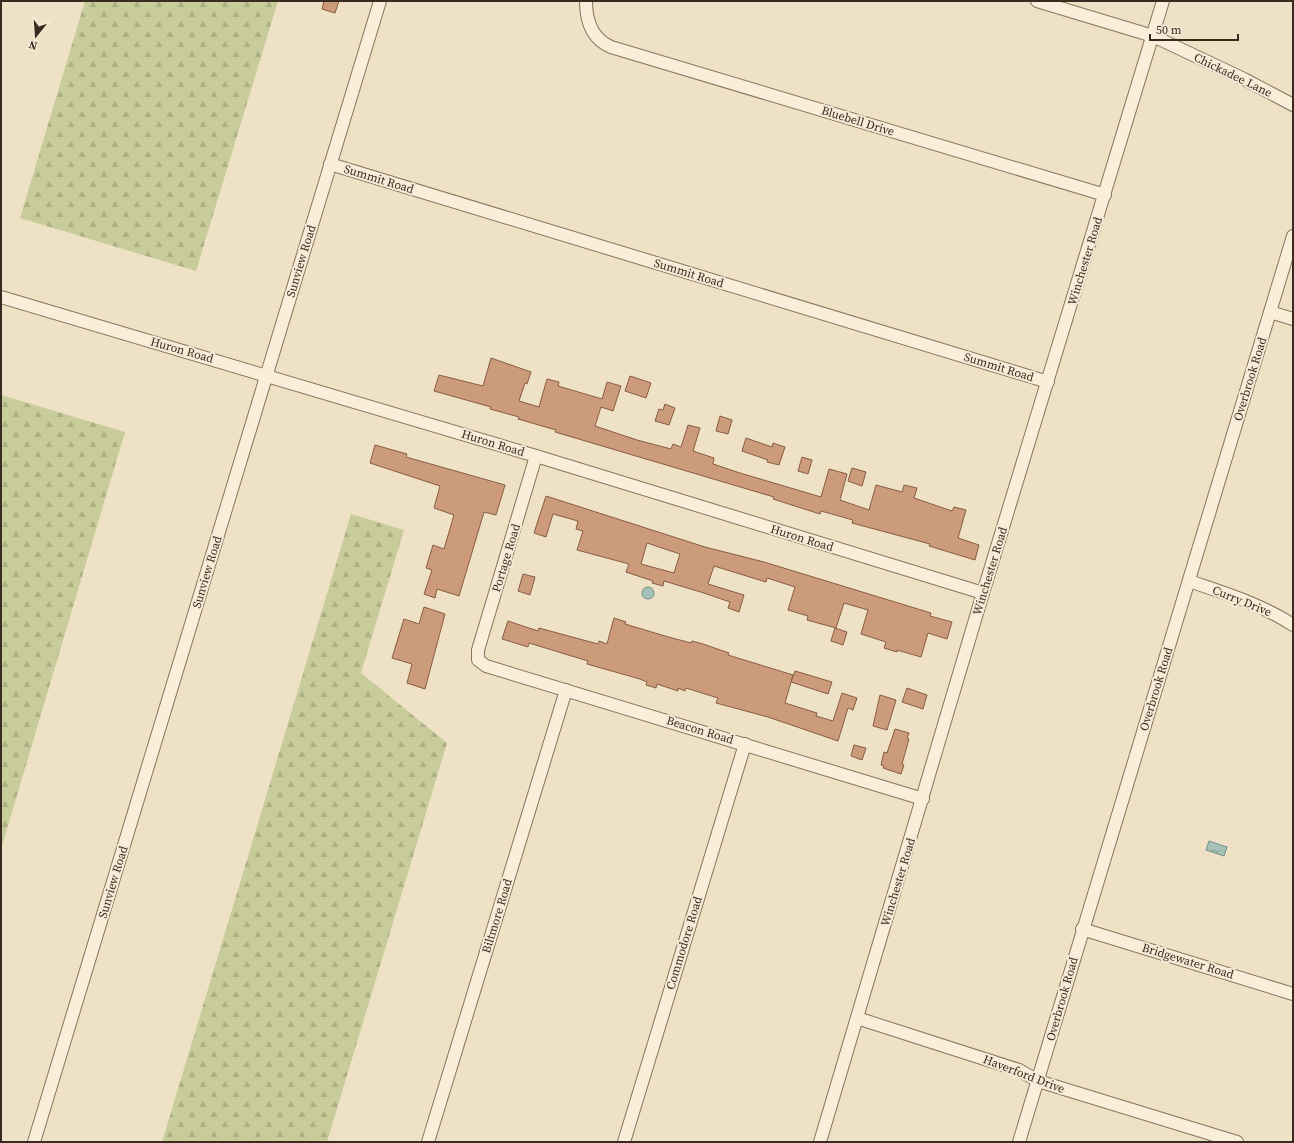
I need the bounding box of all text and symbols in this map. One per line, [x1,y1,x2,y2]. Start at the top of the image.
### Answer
north arrow [16,16,56,56]
scale bar [1150,16,1238,42]
text: 50 m [1156,22,1182,38]
text: N [27,37,39,53]
street label: Chickadee Lane [1191,49,1275,101]
street label: Bluebell Drive [820,102,896,140]
street label: Summit Road [342,161,416,197]
street label: Winchester Road [1064,215,1106,307]
street label: Sunview Road [282,223,320,299]
street label: Summit Road [652,255,726,291]
street label: Huron Road [149,333,216,367]
street label: Overbrook Road [1230,335,1270,423]
street label: Summit Road [962,349,1036,385]
street label: Huron Road [460,426,527,460]
street label: Huron Road [769,521,836,555]
street label: Portage Road [488,522,524,594]
street label: Winchester Road [969,525,1011,617]
street label: Sunview Road [188,534,226,610]
street label: Curry Drive [1210,582,1274,620]
street label: Overbrook Road [1136,645,1176,733]
street label: Beacon Road [664,712,736,748]
street label: Winchester Road [877,836,919,928]
street label: Sunview Road [94,844,132,920]
street label: Biltmore Road [478,877,516,955]
street label: Commodore Road [662,894,706,992]
street label: Bridgewater Road [1140,939,1236,983]
street label: Overbrook Road [1042,955,1082,1043]
street label: Haverford Drive [981,1051,1067,1097]

